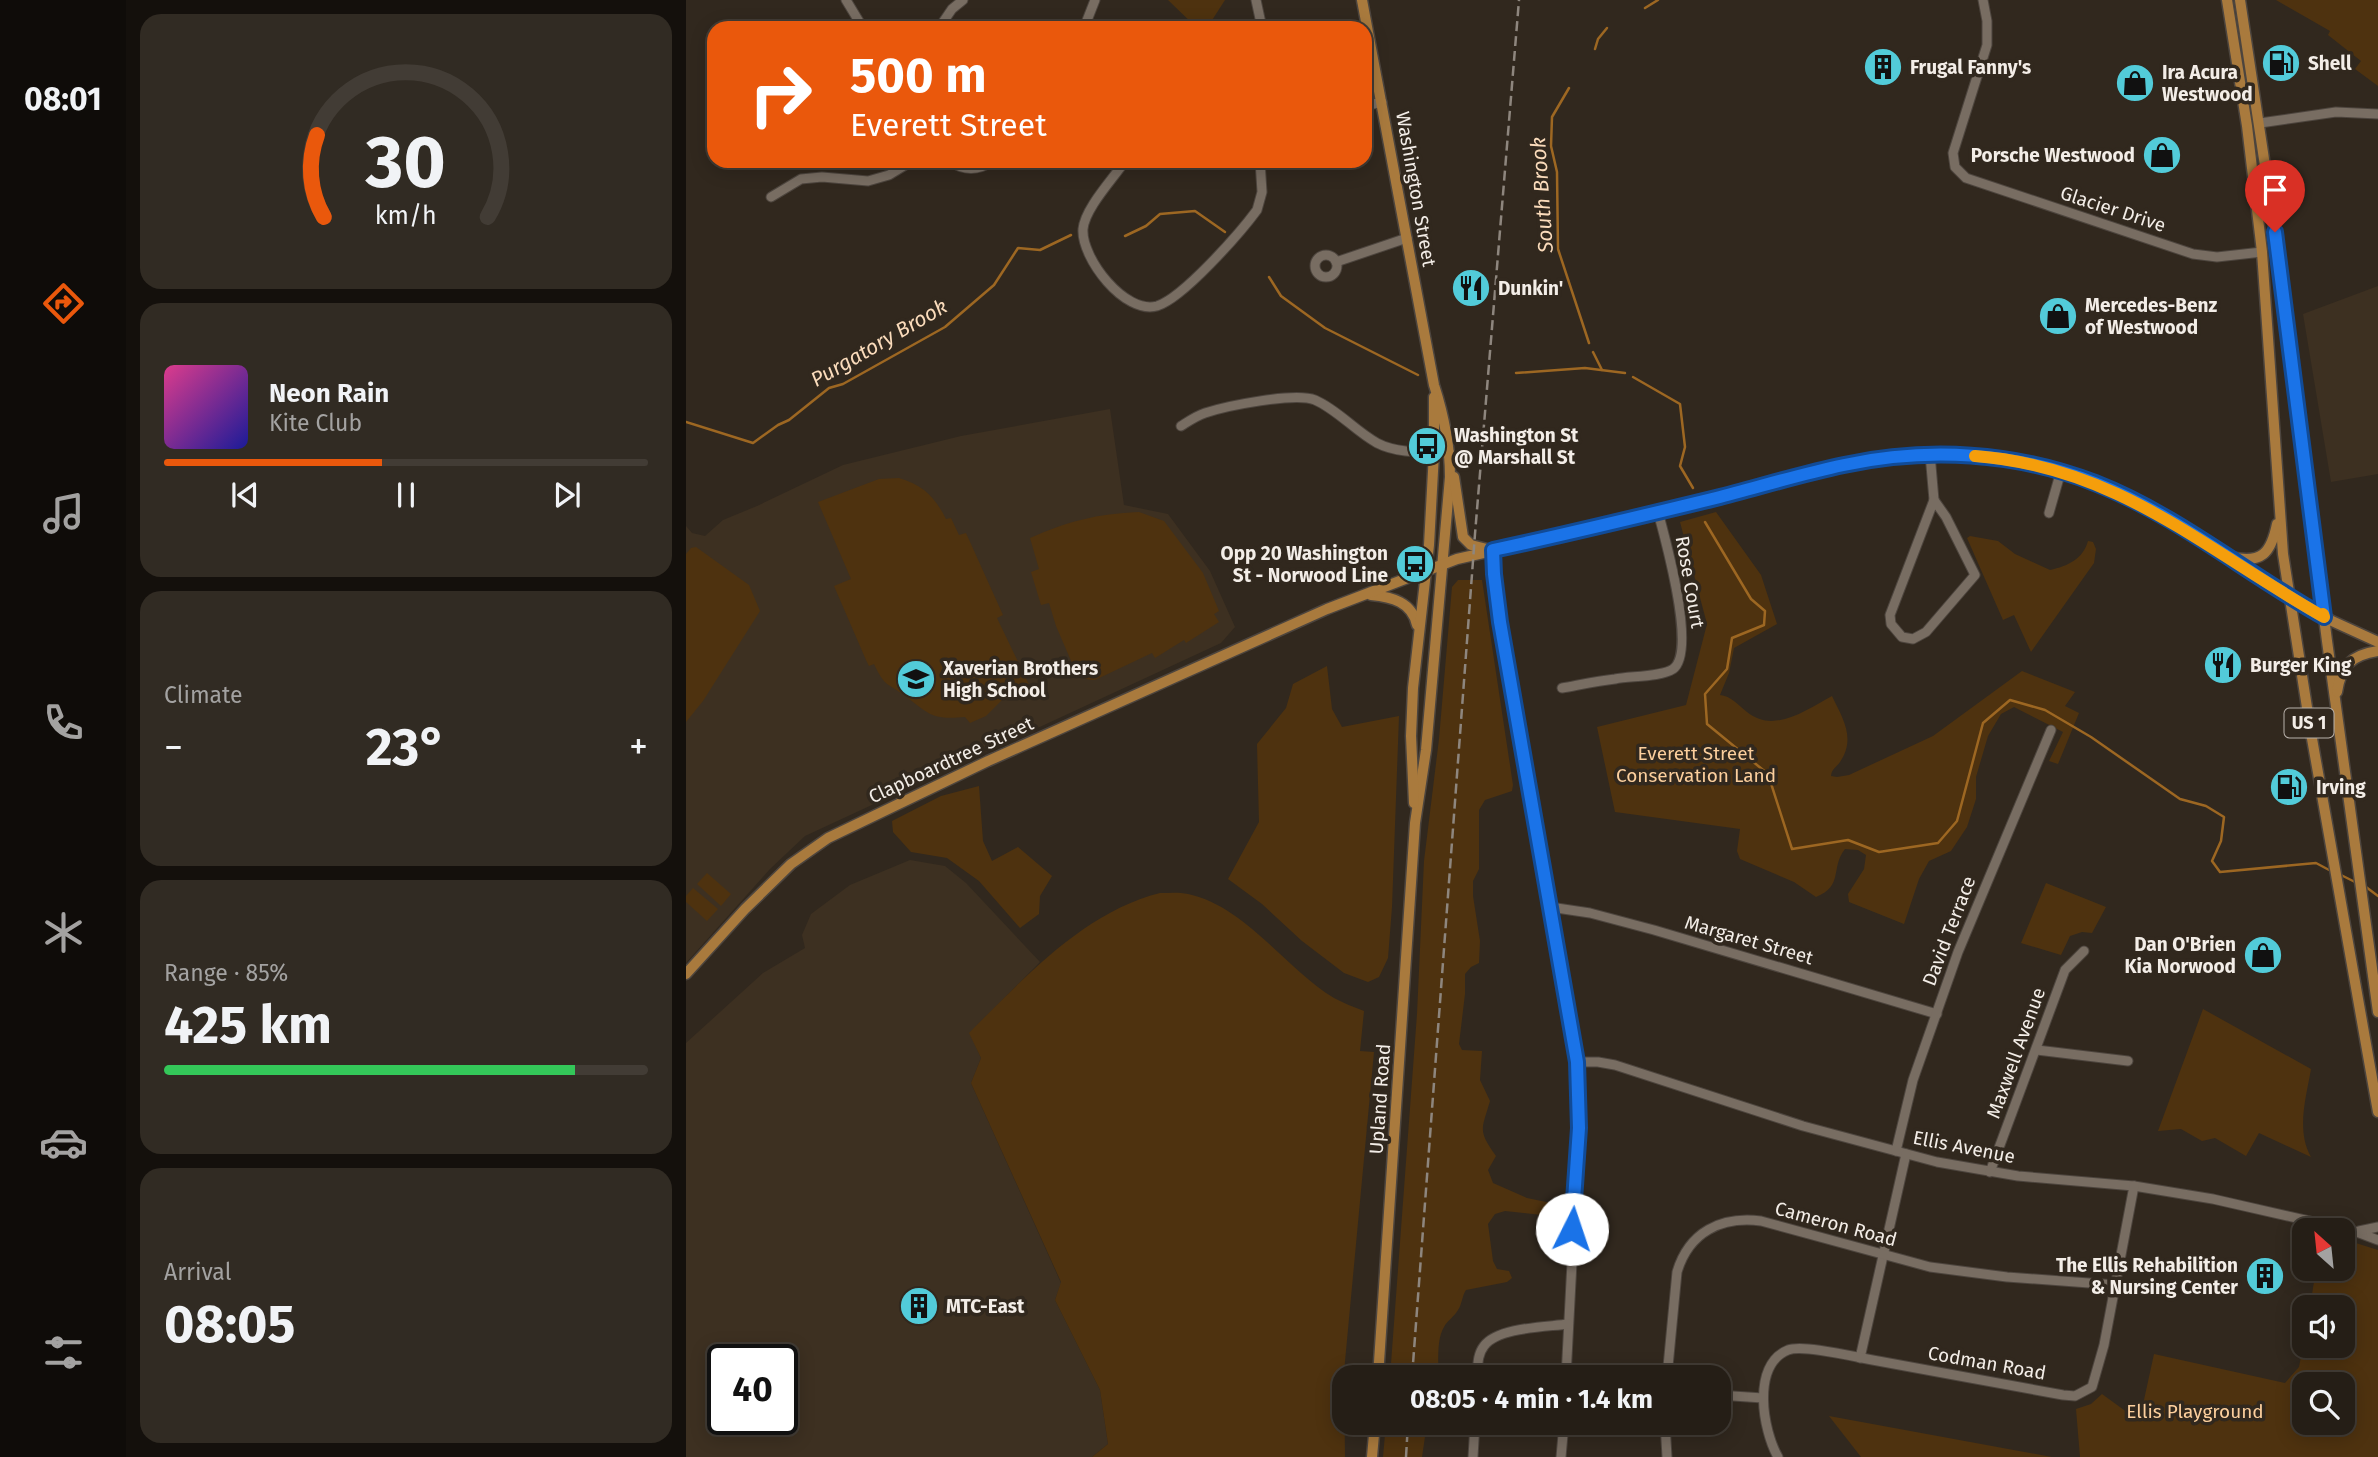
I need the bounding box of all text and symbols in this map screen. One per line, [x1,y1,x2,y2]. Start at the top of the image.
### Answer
fuel station icon: Shell [2260,42,2302,84]
text: 500 m [850,46,987,105]
building icon: Frugal Fanny's [1862,46,1904,88]
icon: right [735,49,826,140]
place label: Shell [2308,52,2352,75]
place label: Frugal Fanny's [1910,56,2031,79]
place label: Ira Acura Westwood [2162,61,2253,106]
shop icon: Ira Acura Westwood [2114,62,2156,104]
text: 08:01 [24,80,102,118]
text: Everett Street [850,106,1047,144]
street label: Washington Street [1391,110,1441,268]
text: 30 [365,120,446,207]
shop icon: Porsche Westwood [2141,134,2183,176]
water label: South Brook [1525,136,1559,255]
place label: Porsche Westwood [1971,144,2135,167]
pin [2245,160,2305,232]
icon: arrive [2256,171,2294,209]
street label: Glacier Drive [2057,181,2169,237]
text: km/h [375,201,437,231]
restaurant icon: Dunkin' [1450,267,1492,309]
place label: Dunkin' [1498,277,1563,300]
icon: directions [39,279,88,328]
water label: Purgatory Brook [806,293,952,393]
place label: Mercedes-Benz of Westwood [2085,294,2217,339]
shop icon: Mercedes-Benz of Westwood [2037,295,2079,337]
text: Neon Rain [269,378,389,409]
text: Kite Club [269,409,362,437]
place label: Washington St @ Marshall St [1454,424,1579,469]
bus stop icon: Washington St @ Marshall St [1406,425,1448,467]
icon: previous [226,476,264,514]
icon: pause [387,476,425,514]
icon: next [548,476,586,514]
icon: music [39,489,88,538]
street label: Rose Court [1671,534,1709,630]
place label: Opp 20 Washington St - Norwood Line [1221,542,1388,587]
bus stop icon: Opp 20 Washington St - Norwood Line [1394,543,1436,585]
restaurant icon: Burger King [2202,644,2244,686]
place label: Burger King [2250,654,2352,677]
place label: Xaverian Brothers High School [942,657,1098,702]
school or university icon: Xaverian Brothers High School [895,658,937,700]
text: Climate [164,681,243,709]
icon: phone [39,698,88,747]
road number: US 1 [2284,708,2334,738]
street label: Clapboardtree Street [865,712,1037,808]
text: 23° [366,716,446,779]
text: − [164,724,183,770]
text: + [629,724,648,770]
park label: Everett Street Conservation Land [1616,742,1776,787]
fuel station icon: Irving [2268,766,2310,808]
place label: Irving [2316,776,2366,799]
street label: David Terrace [1918,873,1980,989]
icon: climate [39,908,88,957]
street label: Margaret Street [1682,911,1816,969]
place label: Dan O'Brien Kia Norwood [2125,933,2236,978]
shop icon: Dan O'Brien Kia Norwood [2242,934,2284,976]
text: Range · 85% [164,959,288,987]
street label: Maxwell Avenue [1982,984,2050,1122]
text: 425 km [164,994,332,1057]
street label: Upland Road [1365,1043,1395,1155]
icon: car [39,1118,88,1167]
street label: Ellis Avenue [1911,1126,2017,1168]
position arrow [1535,1192,1609,1266]
street label: Cameron Road [1773,1197,1899,1251]
north arrow [2292,1218,2356,1281]
map controls [2292,1218,2355,1435]
place label: The Ellis Rehabilition & Nursing Center [2056,1254,2238,1299]
building icon: The Ellis Rehabilition & Nursing Center [2244,1255,2286,1297]
text: Arrival [164,1258,231,1286]
building icon: MTC-East [898,1285,940,1327]
text: 08:05 [164,1293,295,1356]
place label: MTC-East [946,1295,1025,1318]
button: sound [2292,1295,2355,1358]
icon: filters [39,1328,88,1377]
street label: Codman Road [1926,1341,2048,1385]
speed limit sign: 40 [707,1344,798,1435]
button: search [2292,1372,2355,1435]
text: 08:05 · 4 min · 1.4 km [1410,1384,1653,1415]
park label: Ellis Playground [2126,1400,2264,1423]

